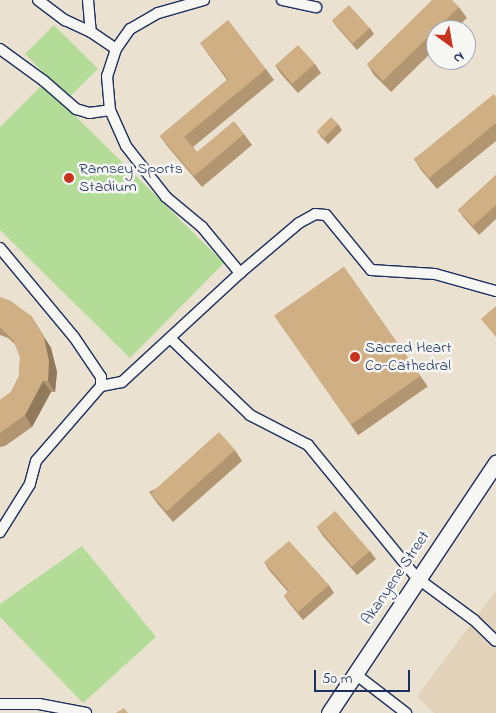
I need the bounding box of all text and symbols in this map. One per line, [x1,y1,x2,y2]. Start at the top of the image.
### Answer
north arrow [426,20,476,70]
text: N [449,46,468,69]
place label: Ramsey Sports Stadium [79,159,183,197]
marker: Ramsey Sports Stadium [63,172,75,184]
place label: Sacred Heart Co-Cathedral [365,338,452,376]
marker: Sacred Heart Co-Cathedral [349,351,361,363]
street label: Akanyene Street [358,528,434,628]
scale bar [316,660,412,692]
text: 50 m [322,668,352,690]

